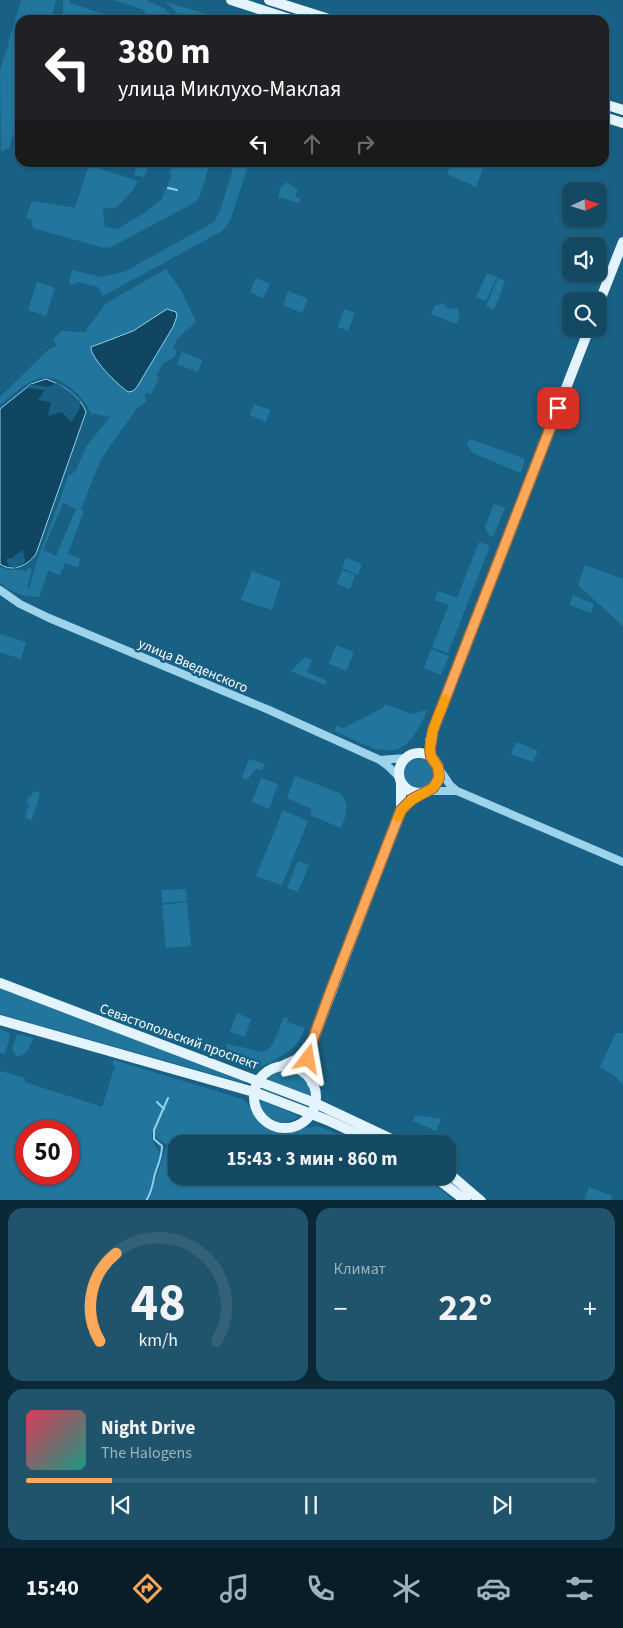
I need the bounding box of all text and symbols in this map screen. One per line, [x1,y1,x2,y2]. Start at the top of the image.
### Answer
text: 380 m [118,27,210,77]
icon: left [35,35,100,100]
text: улица Миклухо-Маклая [118,73,341,105]
icon: left [245,130,273,158]
icon: ahead [298,130,326,158]
icon: right [351,130,379,158]
north arrow [562,182,608,228]
map controls [562,182,607,337]
button: sound [562,237,607,282]
button: search [562,292,607,337]
pin [537,387,579,429]
icon: arrive [544,394,572,422]
street label: улица Введенского [135,634,251,698]
street label: Севастопольский проспект [97,999,262,1075]
position arrow [281,1032,333,1084]
speed limit sign: 50 [15,1120,80,1185]
text: 15:43 · 3 мин · 860 m [226,1146,398,1173]
text: Климат [334,1258,386,1280]
text: 48 [130,1267,185,1341]
text: 22° [438,1281,492,1335]
text: − [334,1289,347,1329]
text: + [583,1289,597,1329]
text: km/h [138,1328,178,1353]
text: Night Drive [101,1415,195,1442]
text: The Halogens [101,1442,192,1464]
icon: previous [107,1491,135,1519]
icon: pause [297,1491,325,1519]
icon: next [488,1491,516,1519]
icon: directions [130,1571,165,1606]
icon: music [217,1571,252,1606]
icon: phone [303,1571,338,1606]
icon: climate [389,1571,424,1606]
icon: car [476,1571,511,1606]
icon: filters [562,1571,597,1606]
text: 15:40 [26,1572,79,1604]

